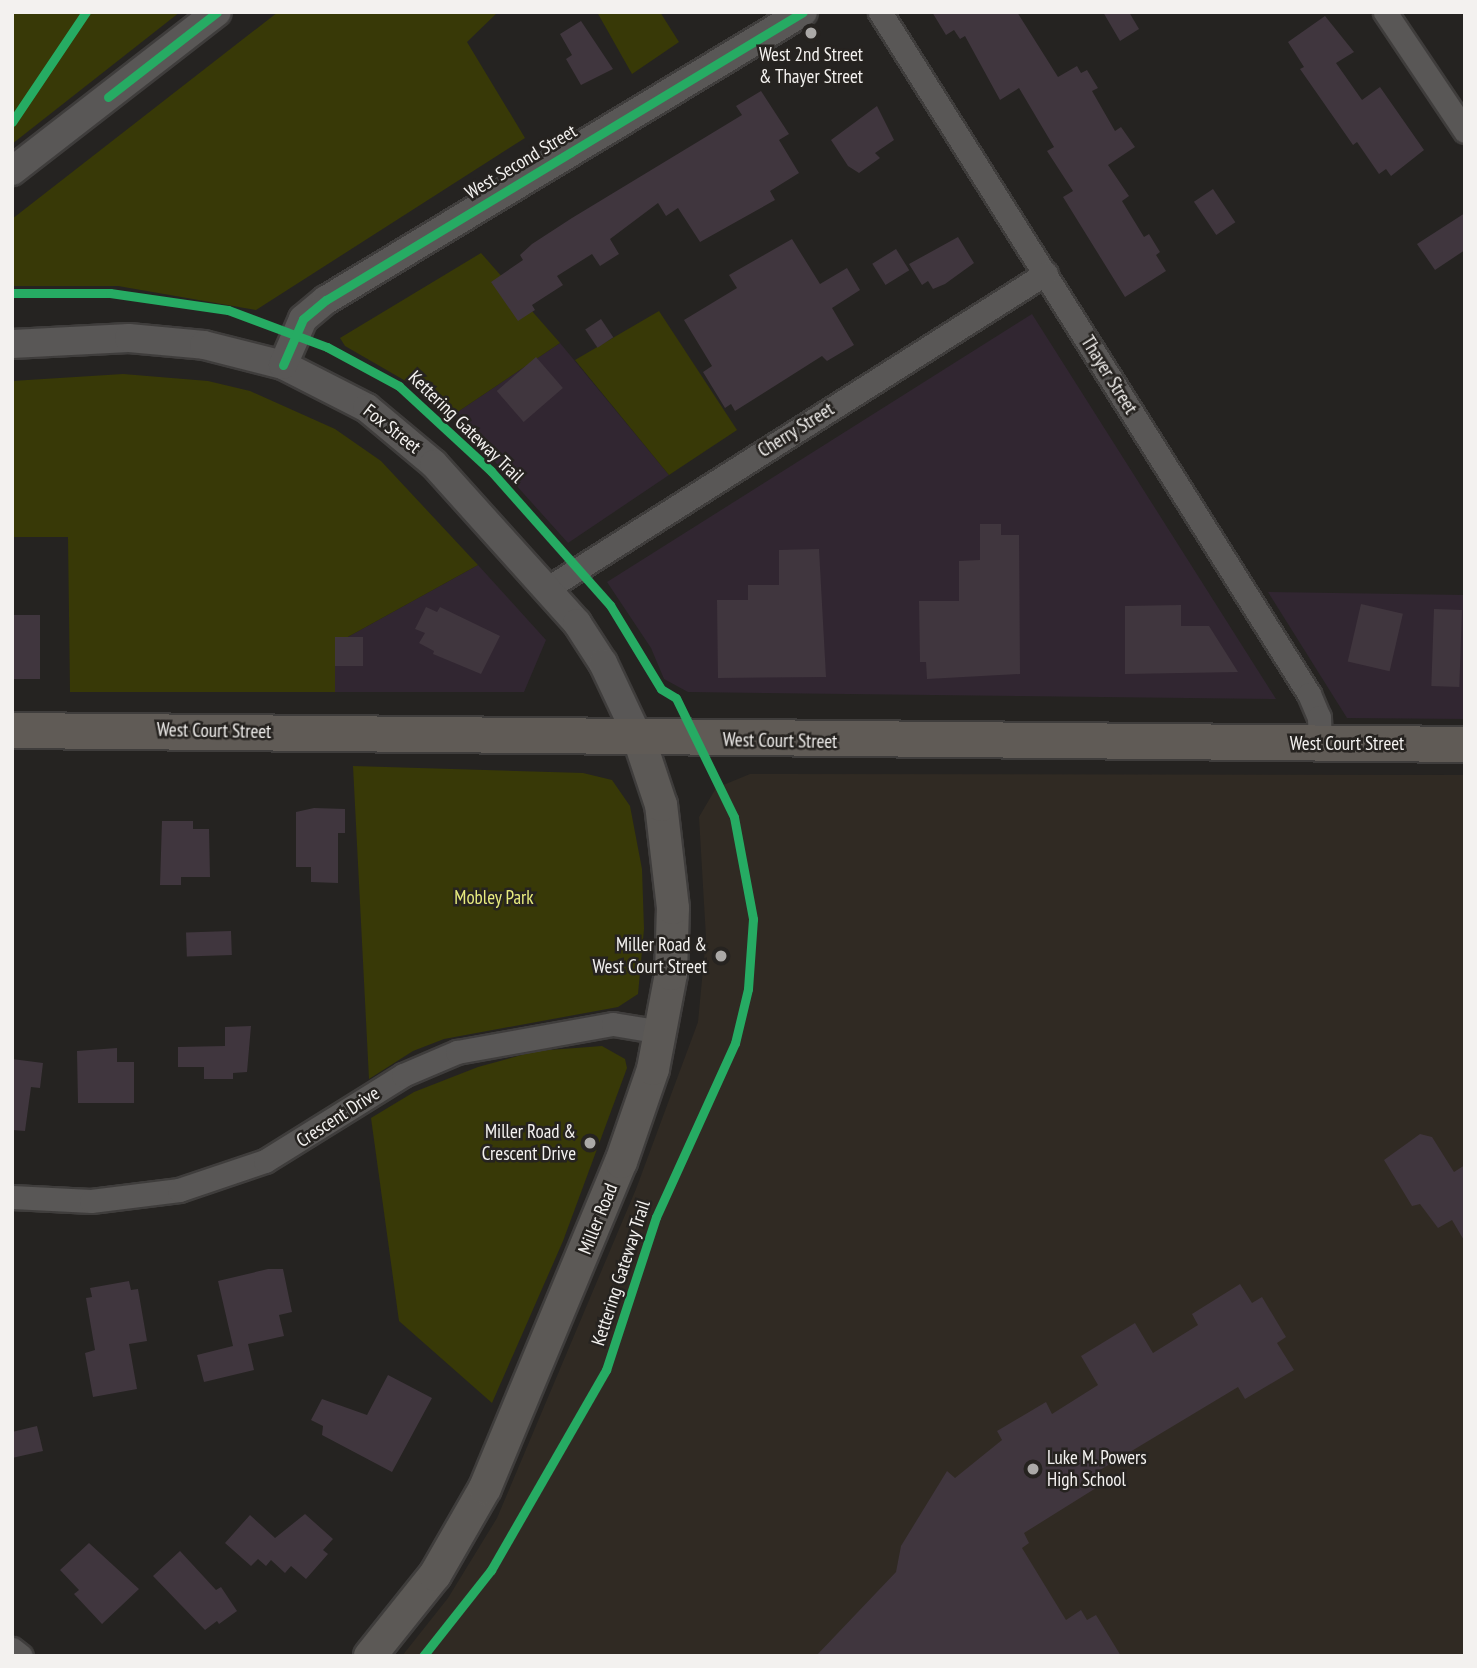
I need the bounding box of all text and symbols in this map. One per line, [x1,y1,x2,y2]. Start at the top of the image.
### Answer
marker: West 2nd Street & Thayer Street [803,25,819,41]
place label: West 2nd Street & Thayer Street [759,44,863,88]
street label: West Second Street [461,120,581,204]
street label: Thayer Street [1076,332,1142,418]
street label: Kettering Gateway Trail [403,366,529,488]
street label: Cherry Street [754,398,838,462]
street label: Fox Street [359,399,425,459]
street label: West Court Street [157,719,271,743]
street label: West Court Street [723,729,837,753]
street label: West Court Street [1290,733,1404,755]
park label: Mobley Park [454,887,534,909]
place label: Miller Road & West Court Street [593,934,707,978]
marker: Miller Road & West Court Street [713,948,729,964]
street label: Crescent Drive [292,1082,384,1152]
place label: Miller Road & Crescent Drive [482,1121,576,1165]
marker: Miller Road & Crescent Drive [582,1135,598,1151]
street label: Miller Road [573,1180,623,1258]
street label: Kettering Gateway Trail [587,1197,655,1349]
place label: Luke M. Powers High School [1047,1447,1148,1491]
marker: Luke M. Powers High School [1025,1461,1041,1477]

